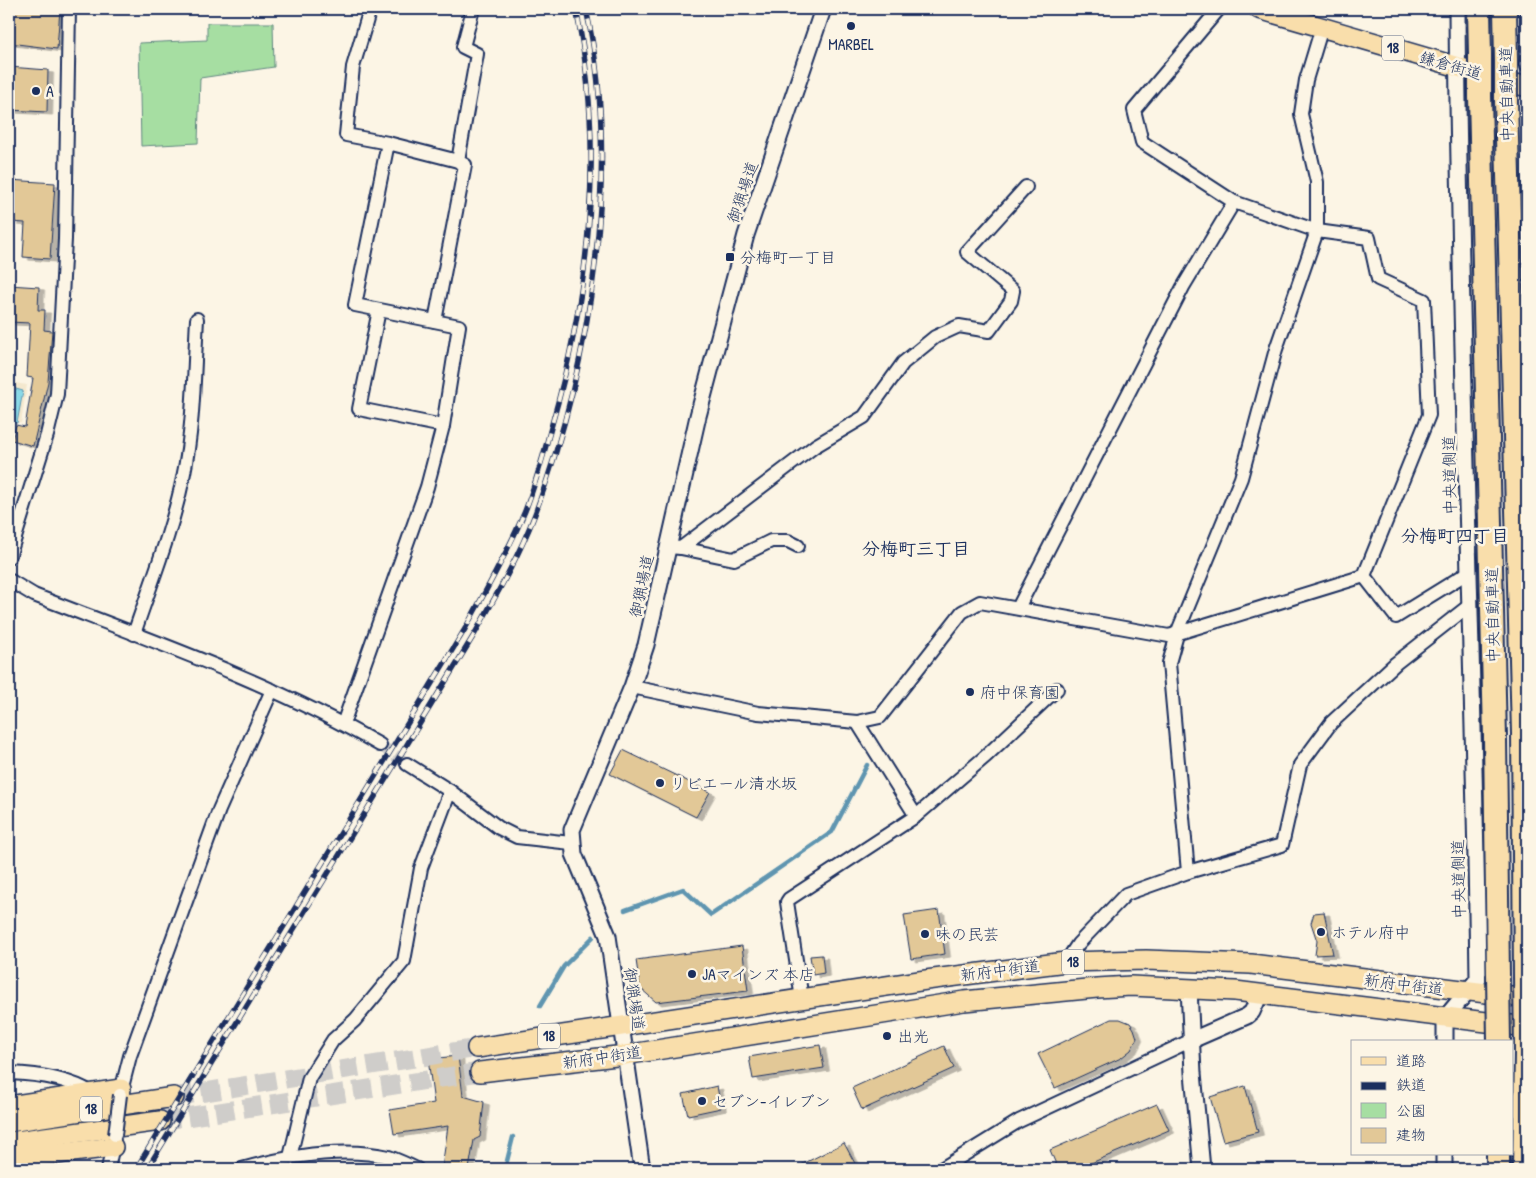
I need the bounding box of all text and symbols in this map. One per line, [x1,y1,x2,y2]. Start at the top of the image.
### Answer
marker: MARBEL [845,20,857,32]
place label: MARBEL [828,33,874,55]
road number: 18 [1382,36,1404,60]
street label: 鎌倉街道 [1417,46,1485,84]
street label: 中央自動車道 [1494,46,1518,142]
place label: A [46,80,54,102]
marker: A [30,85,42,97]
street label: 御猟場道 [721,158,763,226]
place label: 分梅町一丁目 [740,246,836,268]
marker: 分梅町一丁目 [724,251,736,263]
street label: 中央道側道 [1437,435,1461,515]
district label: 分梅町四丁目 [1401,523,1509,548]
district label: 分梅町三丁目 [862,536,970,561]
street label: 御猟場道 [624,552,658,620]
street label: 中央自動車道 [1480,567,1504,663]
place label: 府中保育園 [980,681,1060,703]
marker: 府中保育園 [964,686,976,698]
place label: リビエール清水坂 [670,772,797,794]
marker: リビエール清水坂 [654,777,666,789]
street label: 中央道側道 [1446,839,1470,919]
place label: ホテル府中 [1331,921,1410,943]
place label: 味の民芸 [935,923,999,945]
marker: ホテル府中 [1315,926,1327,938]
marker: 味の民芸 [919,928,931,940]
road number: 18 [1062,950,1084,974]
street label: 新府中街道 [959,954,1041,986]
place label: JAマインズ 本店 [702,963,815,985]
street label: 御猟場道 [620,966,650,1032]
marker: JAマインズ 本店 [686,968,698,980]
street label: 新府中街道 [1363,968,1445,1000]
road number: 18 [538,1024,560,1048]
place label: 出光 [897,1025,929,1047]
marker: 出光 [881,1030,893,1042]
legend [1351,1040,1514,1156]
street label: 新府中街道 [561,1041,643,1073]
text: 道路 [1396,1050,1426,1071]
text: 鉄道 [1396,1074,1426,1095]
place label: セブン-イレブン [712,1090,830,1112]
marker: セブン-イレブン [696,1095,708,1107]
road number: 18 [80,1096,102,1122]
text: 公園 [1396,1100,1426,1121]
text: 建物 [1396,1124,1426,1145]

